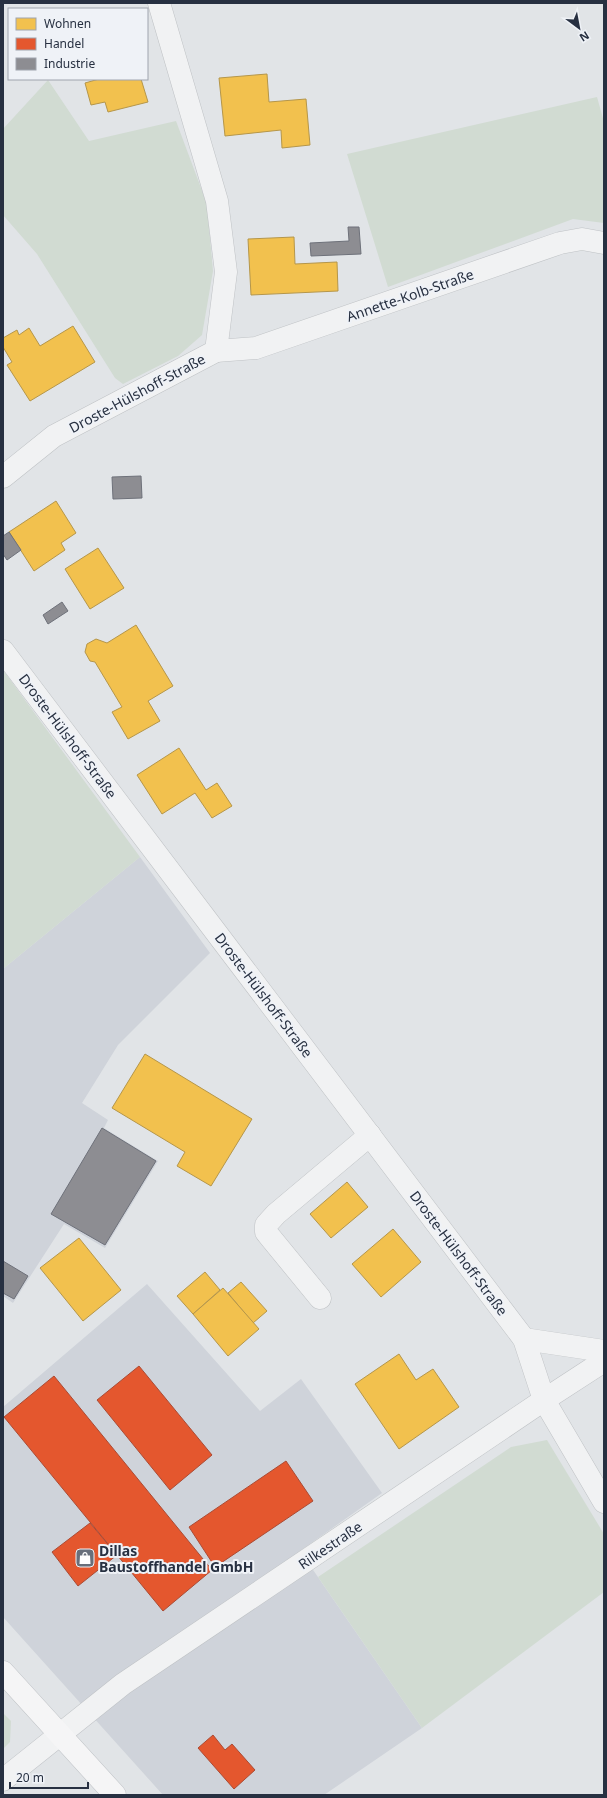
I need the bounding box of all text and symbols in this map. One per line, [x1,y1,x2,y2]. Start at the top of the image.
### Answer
legend [8,8,148,80]
north arrow [559,8,599,48]
text: Wohnen [44,15,91,32]
text: N [577,28,592,46]
text: Handel [44,35,84,52]
text: Industrie [44,55,95,72]
street label: Annette-Kolb-Straße [344,264,476,326]
street label: Droste-Hülshoff-Straße [66,349,209,437]
street label: Droste-Hülshoff-Straße [15,670,121,802]
street label: Droste-Hülshoff-Straße [211,929,317,1061]
street label: Droste-Hülshoff-Straße [406,1187,512,1319]
street label: Rilkestraße [294,1517,366,1573]
place label: Dillas Baustoffhandel GmbH [99,1541,253,1576]
shop icon: Dillas Baustoffhandel GmbH [74,1547,96,1569]
scale bar [10,1764,88,1790]
text: 20 m [16,1769,44,1786]

